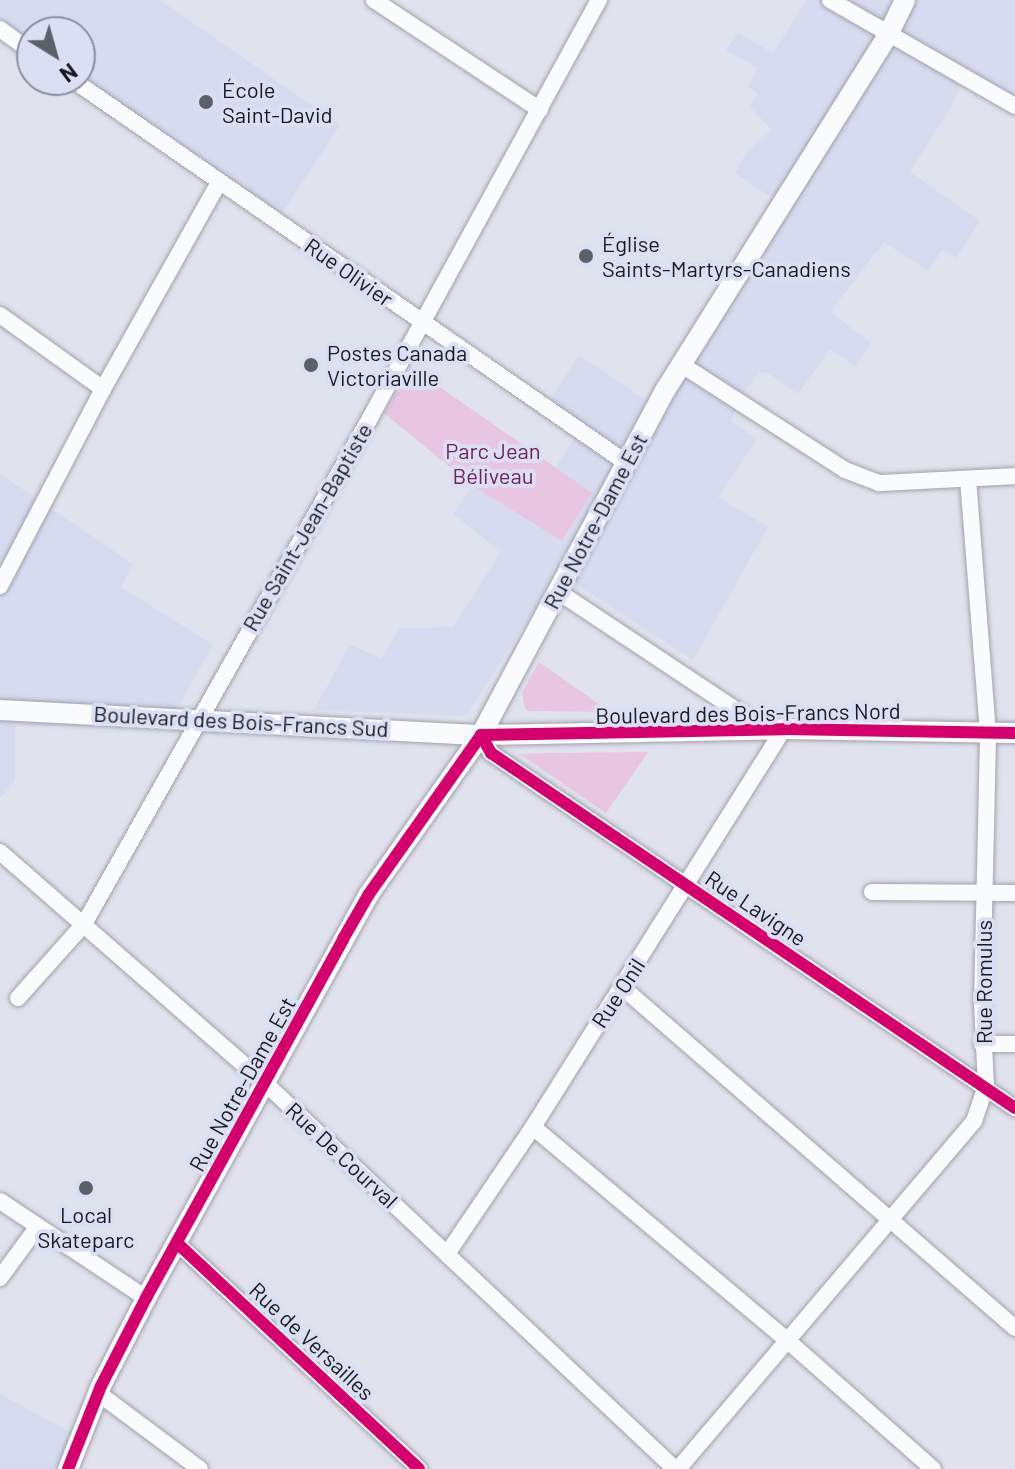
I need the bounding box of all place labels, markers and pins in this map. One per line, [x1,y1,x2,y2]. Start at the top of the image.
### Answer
place label: École Saint-David [222,76,333,128]
marker: École Saint-David [197,93,215,111]
place label: Église Saints-Martyrs-Canadiens [602,230,851,282]
marker: Église Saints-Martyrs-Canadiens [577,247,595,265]
place label: Postes Canada Victoriaville [327,339,467,390]
marker: Postes Canada Victoriaville [302,356,320,374]
marker: Local Skateparc [77,1179,95,1197]
place label: Local Skateparc [38,1201,134,1252]

